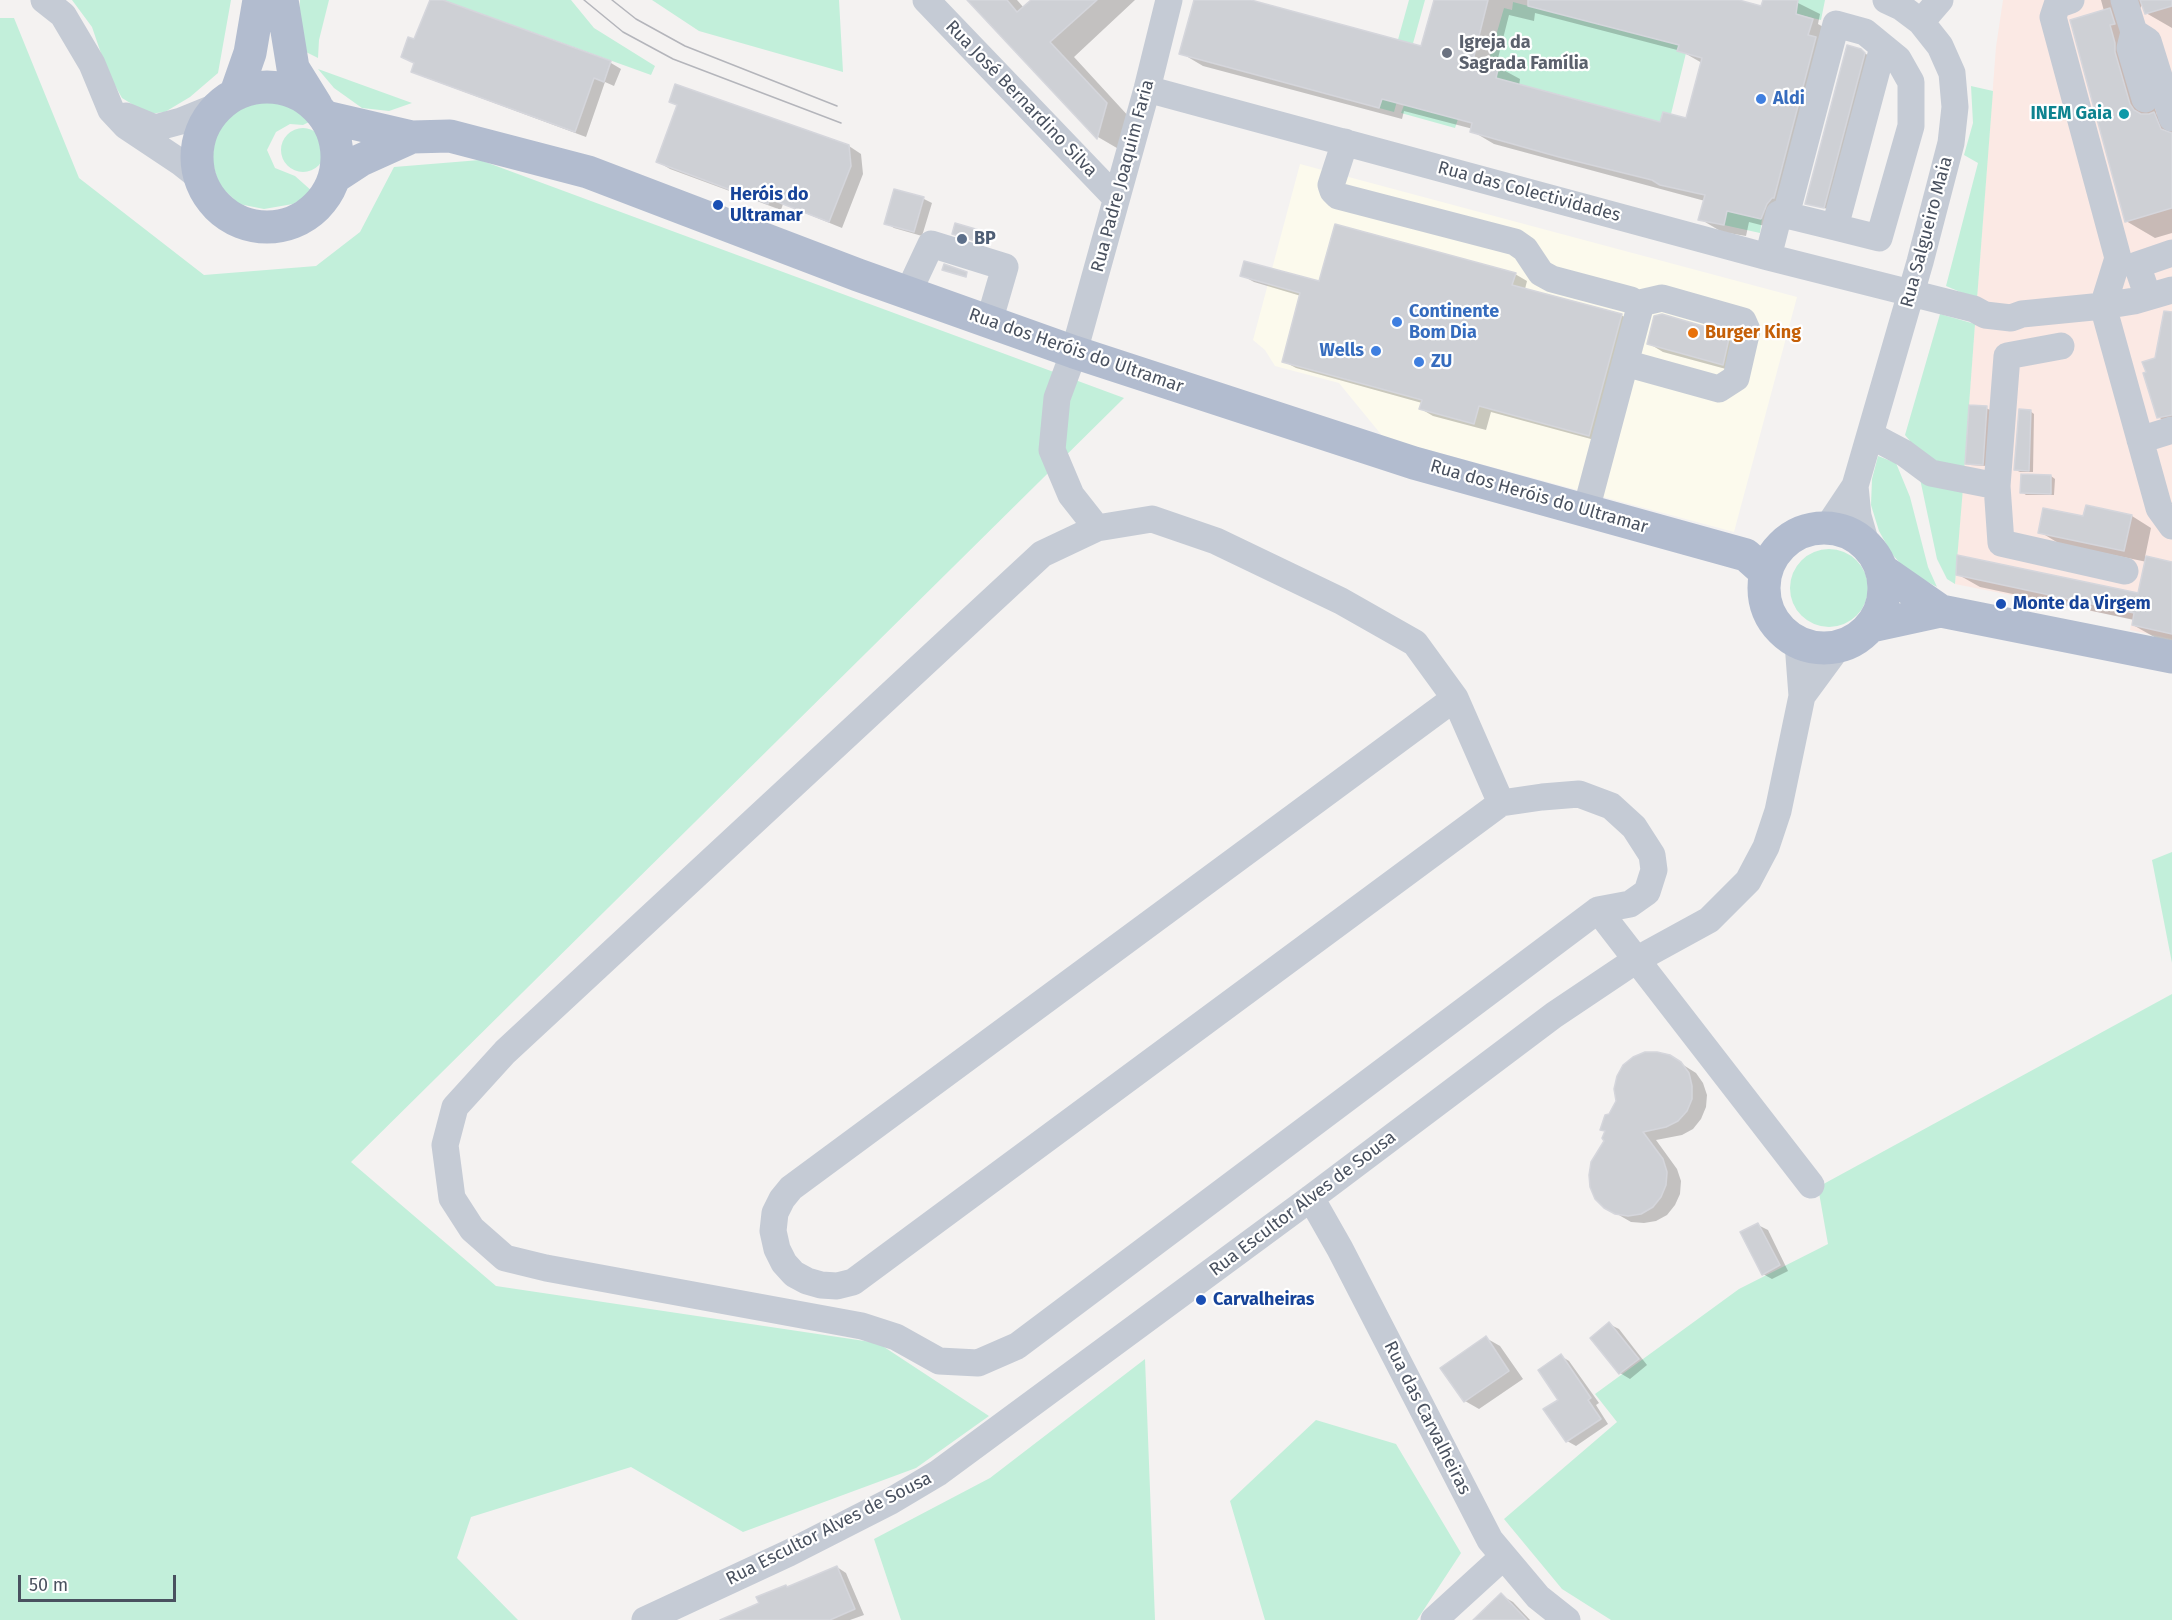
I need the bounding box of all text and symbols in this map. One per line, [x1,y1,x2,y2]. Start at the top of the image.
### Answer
street label: Rua José Bernardino Silva [941,16,1101,182]
place label: Igreja da Sagrada Família [1459,32,1589,74]
marker: Igreja da Sagrada Família [1440,46,1454,60]
street label: Rua Padre Joaquim Faria [1087,77,1159,275]
place label: Aldi [1773,88,1805,110]
marker: Aldi [1754,92,1768,106]
place label: INEM Gaia [2030,103,2112,125]
marker: INEM Gaia [2117,107,2131,121]
street label: Rua Salgueiro Maia [1896,154,1958,310]
street label: Rua das Colectividades [1435,157,1623,227]
place label: Heróis do Ultramar [730,184,808,226]
marker: Heróis do Ultramar [711,198,725,212]
place label: BP [974,228,996,250]
marker: BP [955,232,969,246]
place label: Continente Bom Dia [1409,301,1499,344]
street label: Rua dos Heróis do Ultramar [966,304,1186,398]
marker: Continente Bom Dia [1390,315,1404,329]
place label: Burger King [1705,322,1801,344]
marker: Burger King [1686,326,1700,340]
place label: Wells [1320,340,1364,362]
marker: Wells [1369,344,1383,358]
place label: ZU [1431,351,1452,373]
marker: ZU [1412,355,1426,369]
street label: Rua dos Heróis do Ultramar [1428,456,1650,538]
place label: Monte da Virgem [2013,593,2151,615]
marker: Monte da Virgem [1994,597,2008,611]
street label: Rua Escultor Alves de Sousa [1206,1127,1400,1281]
place label: Carvalheiras [1213,1289,1314,1311]
marker: Carvalheiras [1194,1293,1208,1307]
street label: Rua das Carvalheiras [1379,1338,1475,1498]
street label: Rua Escultor Alves de Sousa [723,1468,935,1590]
scale bar [21,1563,178,1601]
text: 50 m [29,1574,68,1596]

